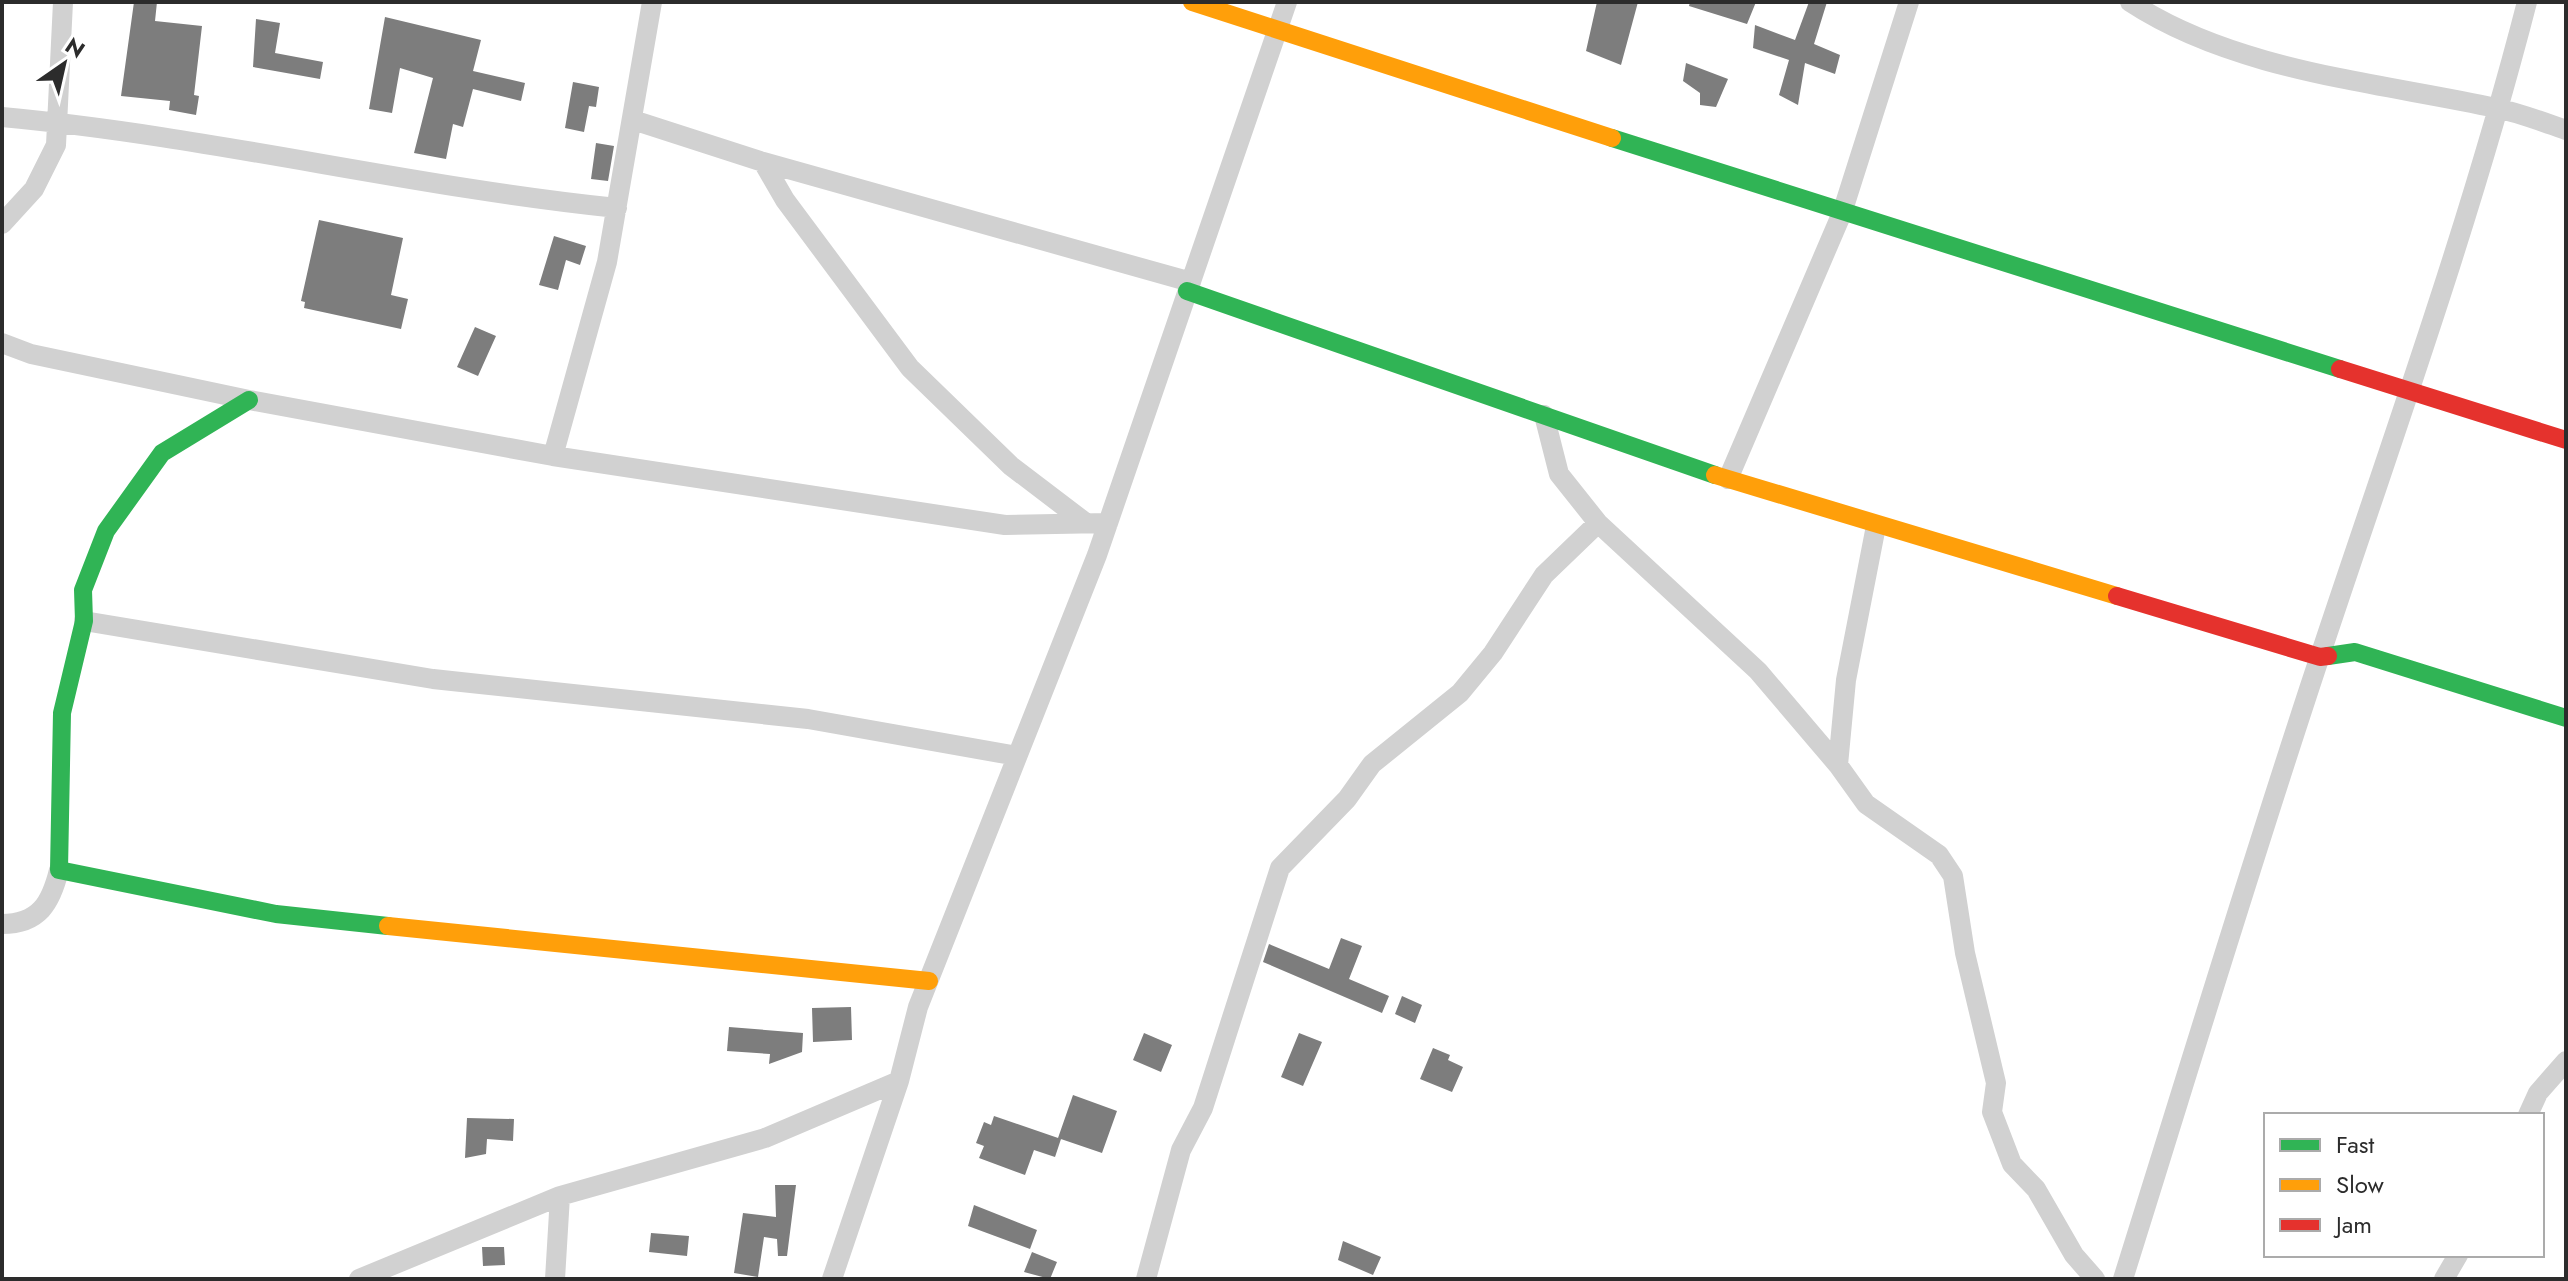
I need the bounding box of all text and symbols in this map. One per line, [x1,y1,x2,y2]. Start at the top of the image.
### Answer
north arrow [24,24,104,104]
text: N [59,29,91,66]
legend [2264,1113,2544,1257]
text: Fast [2336,1127,2374,1162]
text: Slow [2336,1167,2384,1202]
text: Jam [2333,1207,2372,1242]

